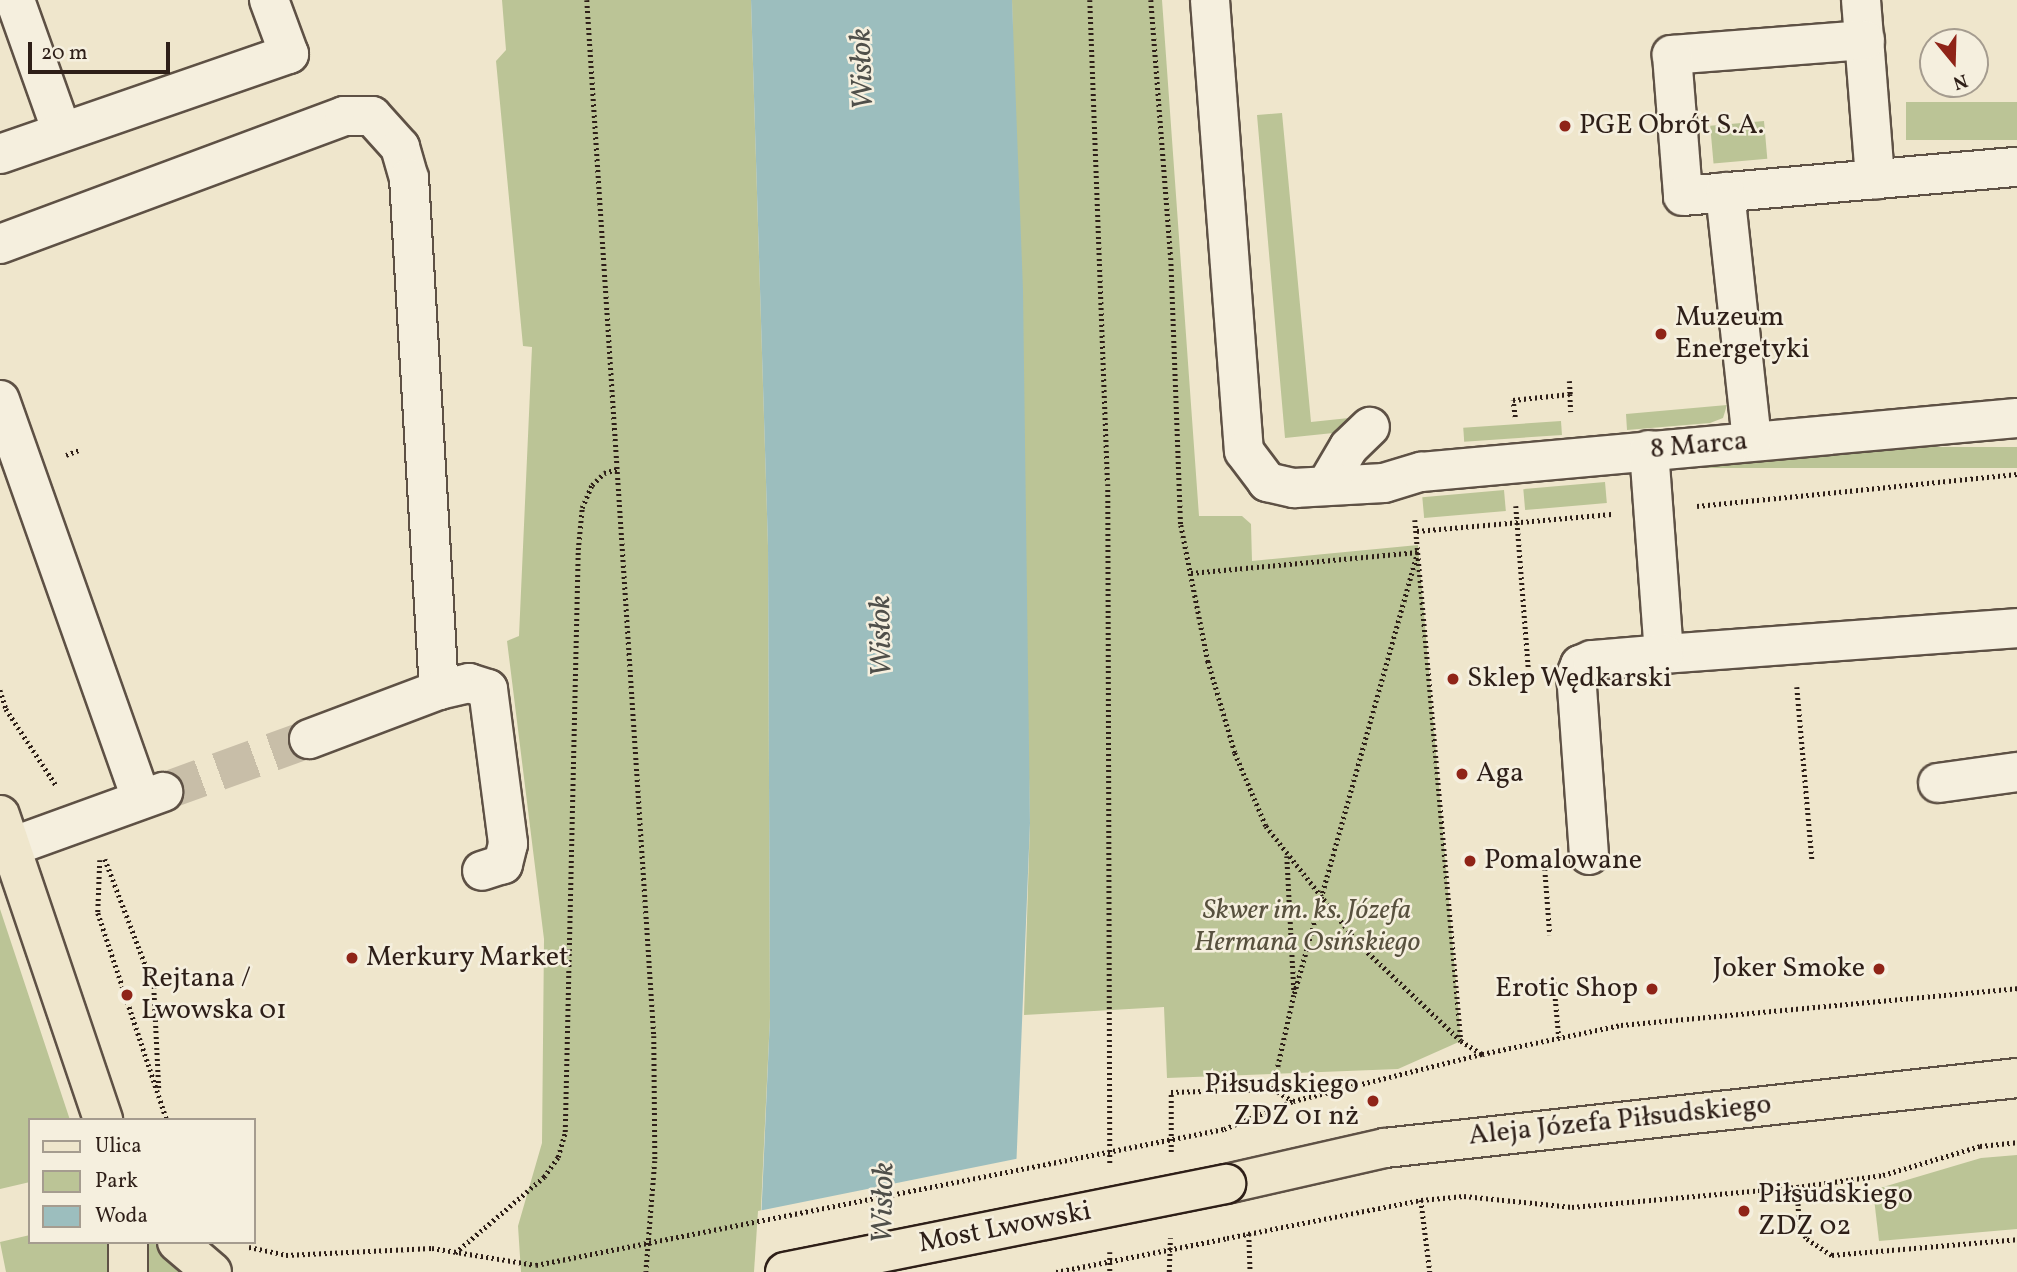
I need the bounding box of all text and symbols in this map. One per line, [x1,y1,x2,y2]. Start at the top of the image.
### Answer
scale bar [32,28,173,72]
water label: Wisłok [844,28,882,110]
north arrow [1919,28,1989,98]
text: 20 m [41,39,87,68]
text: N [1949,66,1971,95]
place label: PGE Obrót S.A. [1579,109,1764,143]
marker: PGE Obrót S.A. [1557,118,1573,134]
place label: Muzeum Energetyki [1675,301,1810,367]
marker: Muzeum Energetyki [1653,326,1669,342]
street label: 8 Marca [1649,425,1749,467]
water label: Wisłok [863,595,901,677]
place label: Sklep Wędkarski [1467,662,1673,696]
marker: Sklep Wędkarski [1445,671,1461,687]
place label: Aga [1476,757,1524,791]
marker: Aga [1454,766,1470,782]
place label: Pomalowane [1484,844,1642,878]
marker: Pomalowane [1462,853,1478,869]
park label: Skwer im. ks. Józefa Hermana Osińskiego [1194,894,1420,960]
place label: Merkury Market [366,941,570,975]
marker: Merkury Market [344,950,360,966]
place label: Joker Smoke [1713,952,1865,986]
marker: Joker Smoke [1871,961,1887,977]
place label: Rejtana / Lwowska 01 [141,962,287,1028]
place label: Erotic Shop [1495,972,1638,1006]
marker: Erotic Shop [1644,981,1660,997]
marker: Rejtana / Lwowska 01 [119,987,135,1003]
place label: Piłsudskiego ZDZ 01 nż [1204,1068,1359,1134]
street label: Aleja Józefa Piłsudskiego [1467,1088,1773,1154]
marker: Piłsudskiego ZDZ 01 nż [1365,1093,1381,1109]
legend [28,1118,256,1244]
text: Ulica [95,1132,142,1161]
water label: Wisłok [865,1162,903,1244]
text: Park [95,1167,138,1196]
place label: Piłsudskiego ZDZ 02 [1758,1178,1913,1244]
street label: Most Lwowski [916,1195,1094,1261]
text: Woda [95,1202,148,1231]
marker: Piłsudskiego ZDZ 02 [1736,1203,1752,1219]

